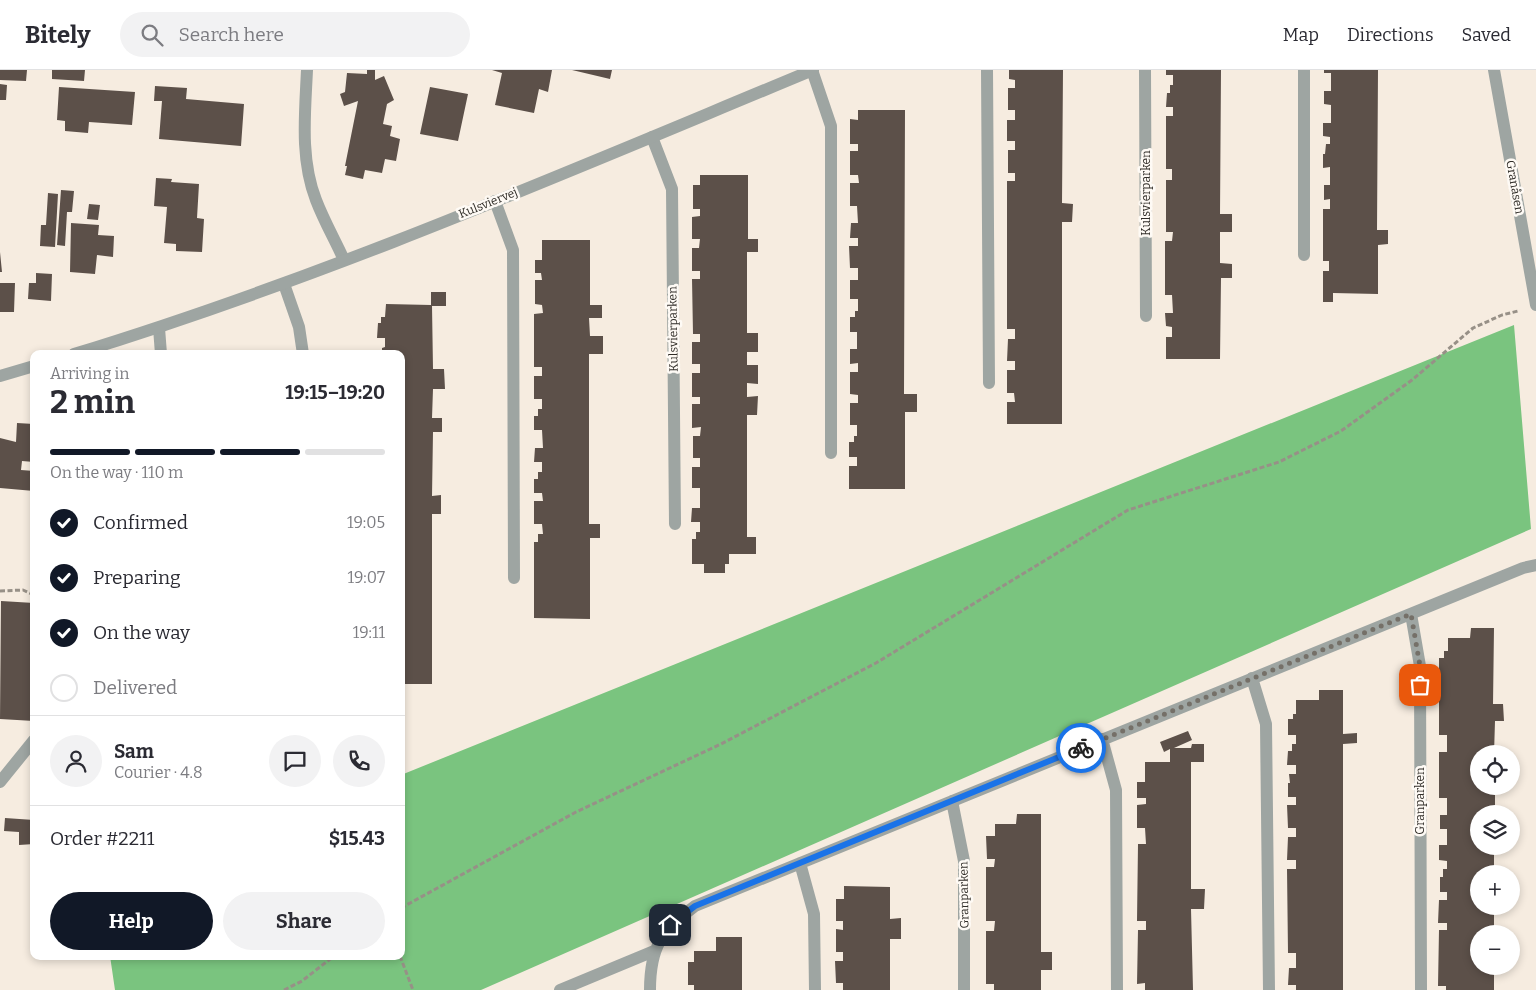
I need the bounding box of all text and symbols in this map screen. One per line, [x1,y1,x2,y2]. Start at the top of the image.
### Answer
search box [120,12,470,57]
text: Bitely [25,21,90,49]
icon: search [138,21,166,49]
text: Search here [178,23,284,46]
text: Map [1283,24,1319,46]
text: Directions [1347,24,1434,46]
text: Saved [1462,24,1511,46]
street label: Kulsvierparken [1139,150,1153,236]
street label: Granåsen [1503,159,1527,215]
street label: Kulsviervej [457,185,519,221]
street label: Kulsvierparken [665,286,681,372]
text: Arriving in [50,364,129,383]
text: 19:15–19:20 [285,381,385,404]
text: 2 min [50,383,135,421]
text: On the way · 110 m [50,463,183,482]
icon: check [50,509,78,537]
text: Confirmed [93,511,188,534]
text: 19:05 [347,513,385,532]
icon: check [50,564,78,592]
text: Preparing [93,566,181,589]
text: 19:07 [347,568,385,587]
icon: check [50,619,78,647]
text: On the way [93,621,190,644]
text: 19:11 [353,623,385,642]
pin [1399,664,1441,706]
icon: bag [1406,671,1434,699]
text: Delivered [93,676,177,699]
courier [1056,723,1106,773]
icon: bike [1067,734,1095,762]
button: person [50,735,102,787]
button: chat [269,735,321,787]
button: phone [333,735,385,787]
text: Sam [114,740,154,763]
map controls [1470,745,1520,975]
button: locate [1470,745,1520,795]
text: Courier · 4.8 [114,763,203,782]
street label: Granparken [1413,767,1427,835]
button: layers [1470,805,1520,855]
text: Order #2211 [50,827,154,850]
text: $15.43 [329,827,385,850]
street label: Granparken [956,861,972,929]
button: + [1470,865,1520,915]
button: Help [50,892,213,950]
button: Share [223,892,385,950]
pin [649,904,691,946]
icon: home [656,911,684,939]
button: − [1470,925,1520,975]

